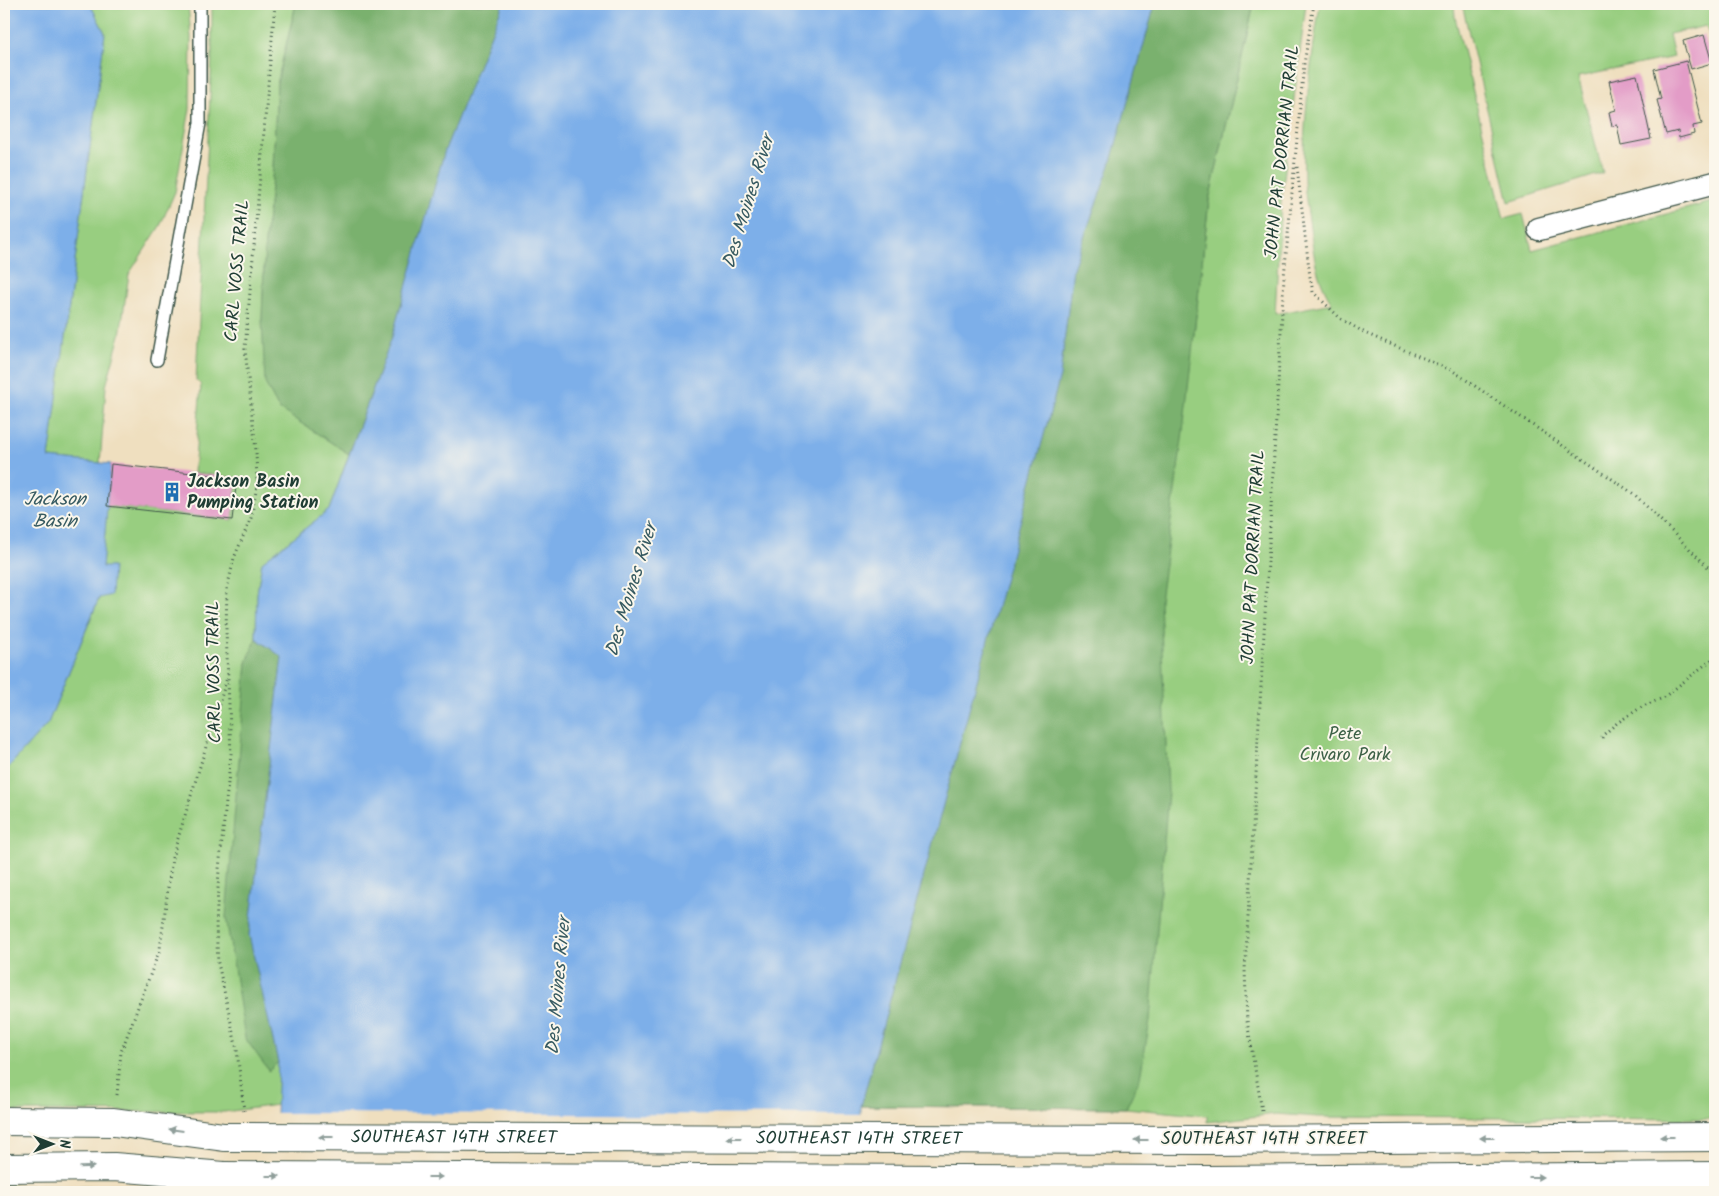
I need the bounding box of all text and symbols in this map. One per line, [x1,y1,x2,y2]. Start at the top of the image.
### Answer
street label: JOHN PAT DORRIAN TRAIL [1257,44,1309,260]
water label: Des Moines River [715,128,785,272]
street label: CARL VOSS TRAIL [217,199,259,343]
street label: JOHN PAT DORRIAN TRAIL [1234,449,1274,665]
place label: Jackson Basin Pumping Station [187,468,319,518]
building icon: Jackson Basin Pumping Station [161,481,183,503]
water label: Jackson Basin [24,485,88,537]
water label: Des Moines River [598,516,668,660]
street label: CARL VOSS TRAIL [199,600,231,744]
park label: Pete Crivaro Park [1299,720,1391,770]
water label: Des Moines River [538,913,580,1056]
north arrow [28,1118,78,1168]
street label: SOUTHEAST 14TH STREET [351,1123,558,1153]
street label: SOUTHEAST 14TH STREET [756,1124,963,1154]
street label: SOUTHEAST 14TH STREET [1161,1125,1368,1154]
one-way arrow [167,1126,183,1134]
one-way arrow [318,1133,334,1141]
one-way arrow [1658,1133,1674,1141]
one-way arrow [725,1134,741,1142]
one-way arrow [1478,1134,1494,1142]
one-way arrow [1133,1136,1149,1144]
text: N [53,1140,75,1149]
one-way arrow [80,1163,96,1171]
one-way arrow [265,1172,281,1180]
one-way arrow [427,1173,443,1181]
one-way arrow [1528,1173,1544,1181]

